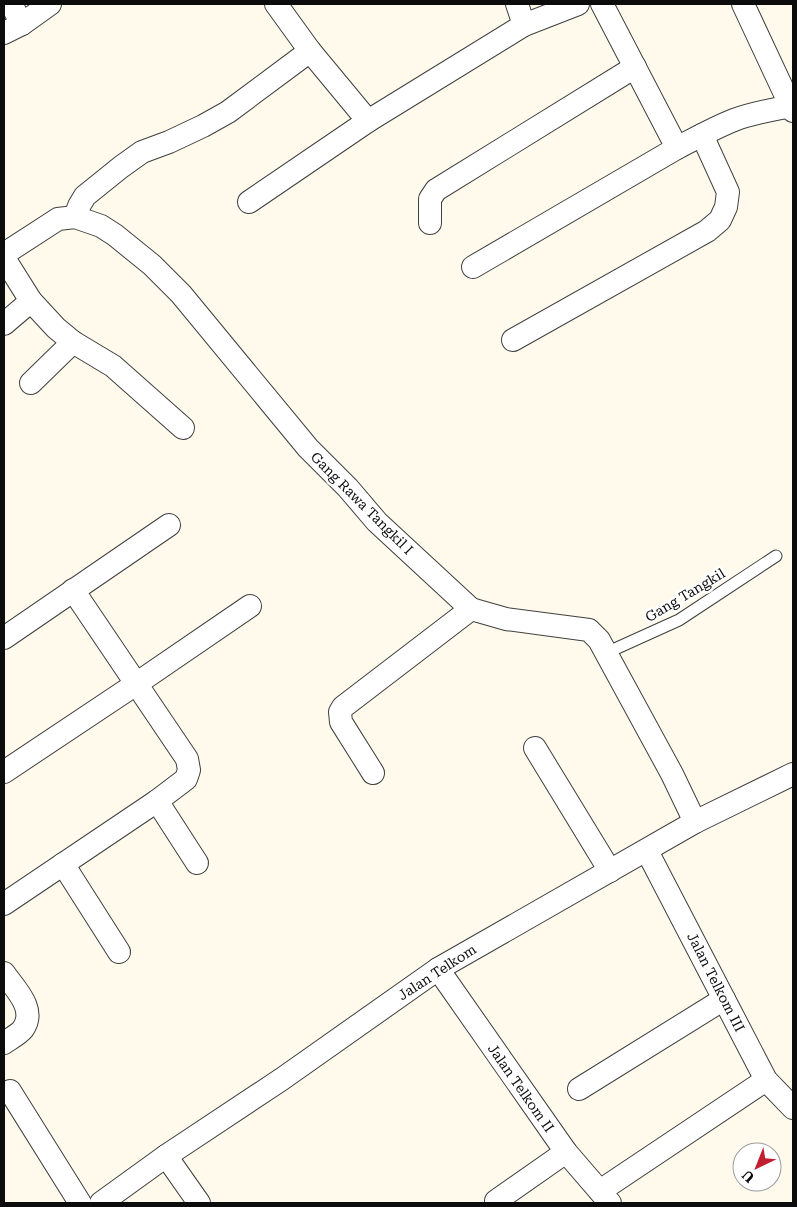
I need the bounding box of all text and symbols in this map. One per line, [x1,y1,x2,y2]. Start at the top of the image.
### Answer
street label: Gang Rawa Tangkil I [308,449,416,557]
street label: Gang Tangkil [642,565,728,625]
street label: Jalan Telkom III [684,930,748,1034]
street label: Jalan Telkom [395,941,479,1003]
street label: Jalan Telkom II [485,1041,557,1135]
north arrow [732,1142,782,1192]
text: U [739,1167,758,1186]

